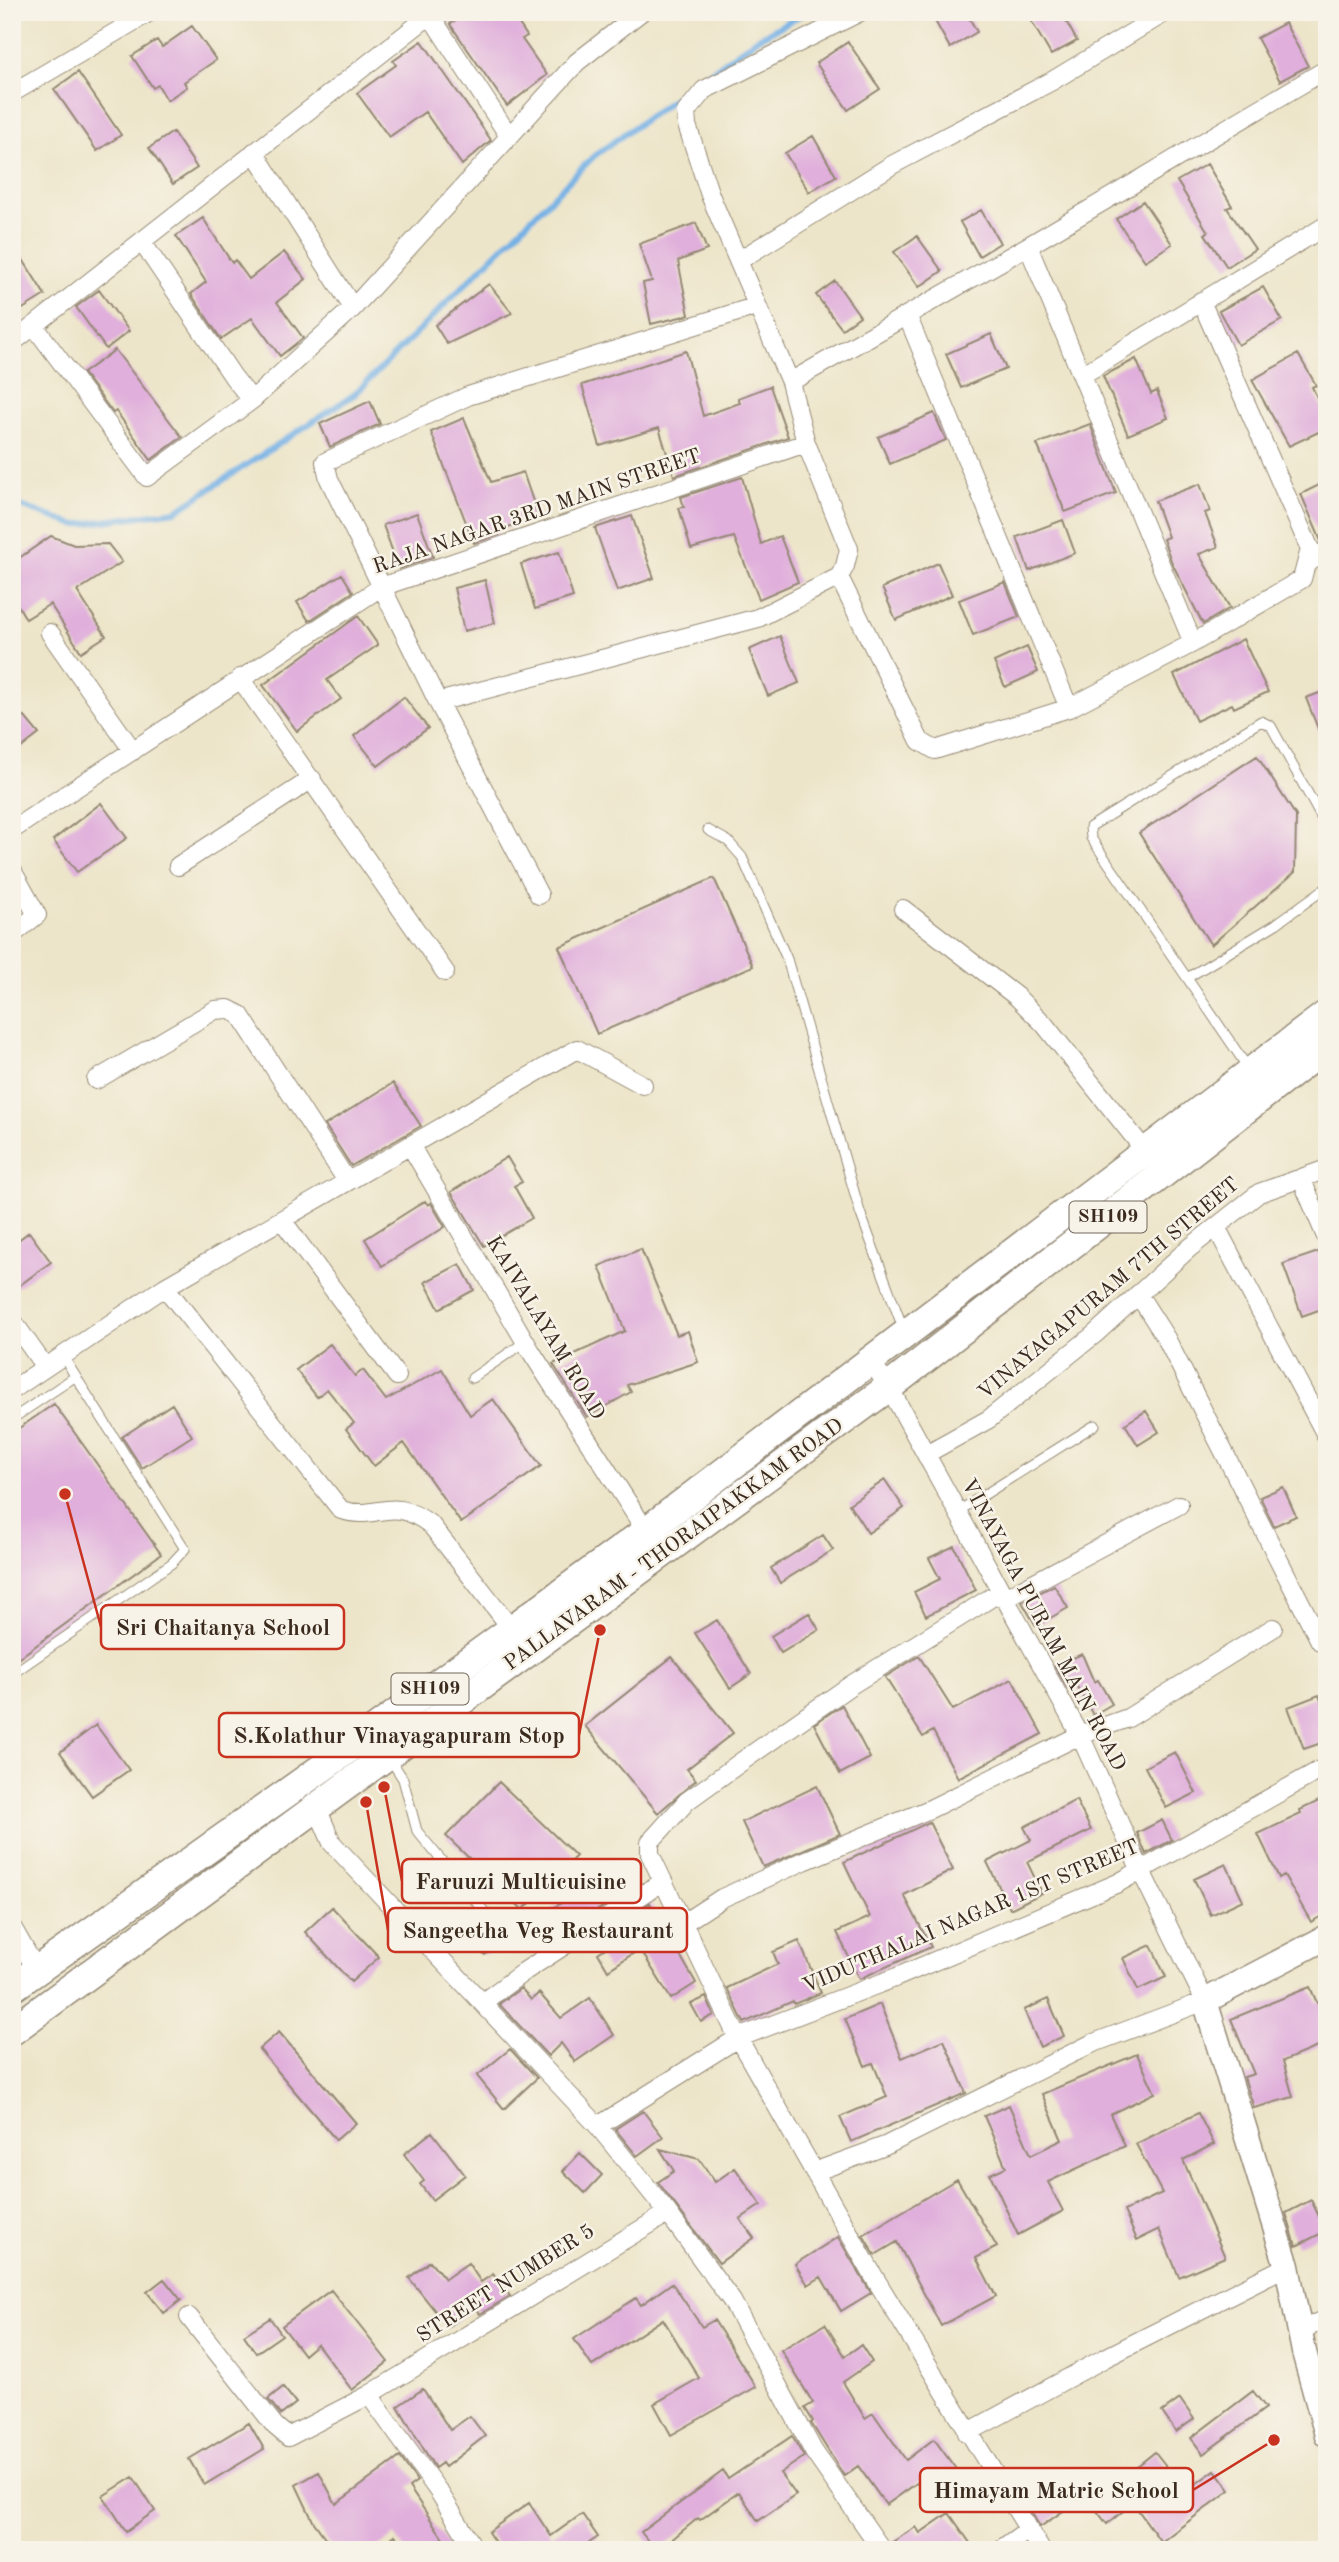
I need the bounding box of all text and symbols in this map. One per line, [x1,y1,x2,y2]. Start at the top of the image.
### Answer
street label: RAJA NAGAR 3RD MAIN STREET [370,446,704,578]
street label: VINAYAGAPURAM 7TH STREET [975,1174,1243,1404]
road number: SH109 [1070,1202,1146,1232]
street label: KAIVALAYAM ROAD [482,1232,608,1424]
street label: PALLAVARAM - THORAIPAKKAM ROAD [501,1415,847,1675]
street label: VINAYAGA PURAM MAIN ROAD [957,1475,1129,1775]
callout: Sri Chaitanya School [101,1605,344,1649]
text: Sri Chaitanya School [116,1617,330,1640]
road number: SH109 [392,1674,468,1704]
callout: S.Kolathur Vinayagapuram Stop [219,1713,579,1757]
text: S.Kolathur Vinayagapuram Stop [233,1725,565,1748]
street label: VIDUTHALAI NAGAR 1ST STREET [800,1836,1142,1998]
callout: Faruuzi Multicuisine [402,1859,641,1903]
text: Faruuzi Multicuisine [415,1871,627,1894]
callout: Sangeetha Veg Restaurant [388,1908,687,1952]
text: Sangeetha Veg Restaurant [402,1920,674,1943]
street label: STREET NUMBER 5 [413,2221,599,2347]
callout: Himayam Matric School [920,2468,1193,2512]
text: Himayam Matric School [933,2480,1179,2503]

